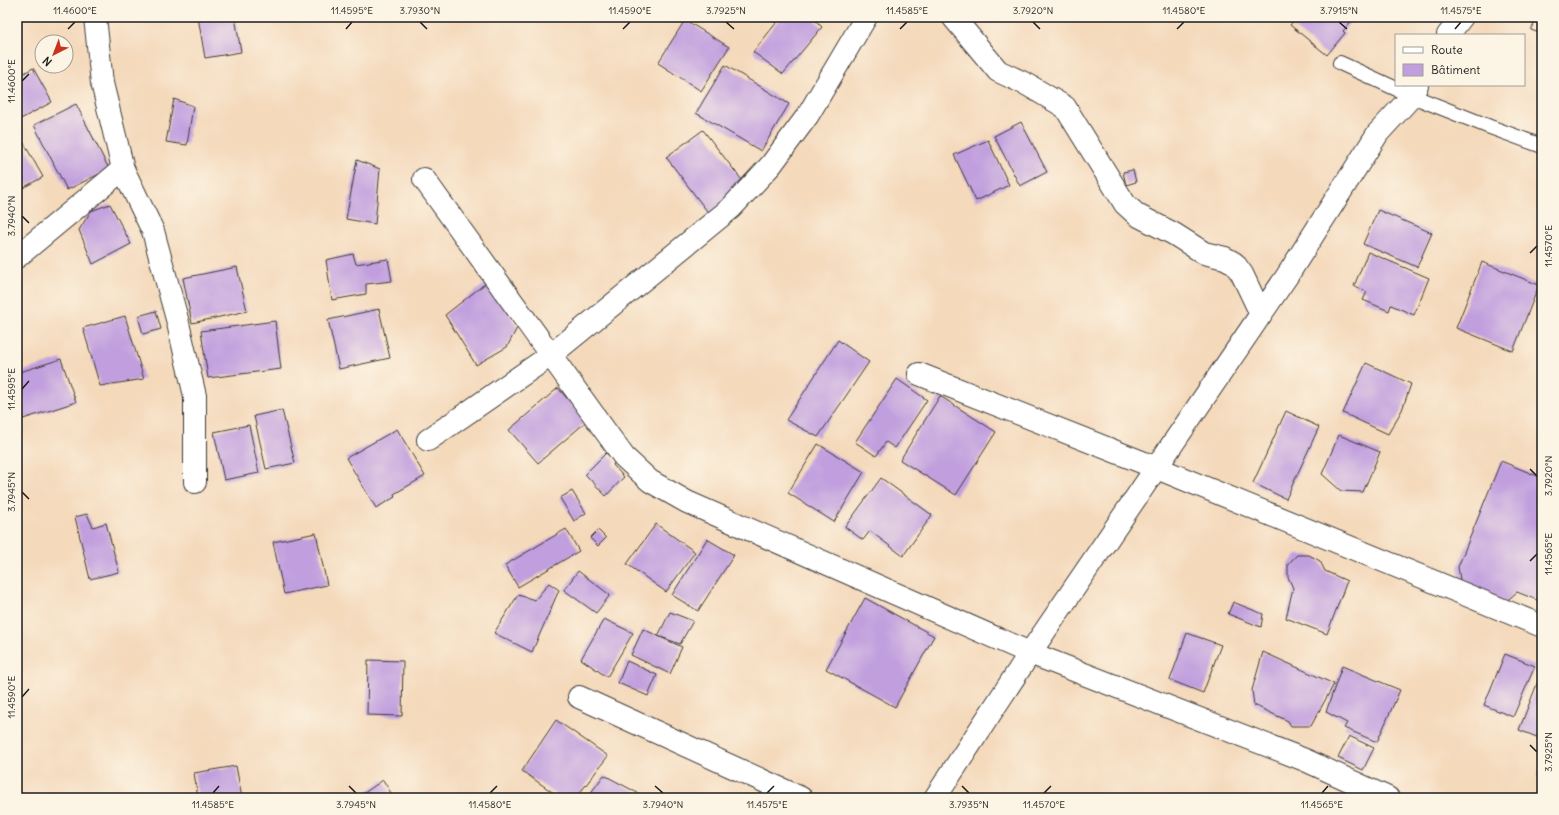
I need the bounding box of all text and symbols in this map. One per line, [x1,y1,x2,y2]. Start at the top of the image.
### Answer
text: 11.4600°E [53,4,97,17]
text: 11.4595°E [331,4,373,17]
text: 3.7930°N [400,4,440,17]
text: 11.4590°E [609,4,652,17]
text: 3.7925°N [706,4,746,17]
text: 11.4585°E [886,4,928,17]
text: 3.7920°N [1013,4,1053,17]
text: 11.4580°E [1163,4,1206,17]
text: 3.7915°N [1320,4,1358,17]
text: 11.4575°E [1440,4,1482,17]
north arrow [34,34,74,74]
legend [1395,34,1525,86]
text: Route [1431,42,1463,57]
text: N [40,54,55,69]
text: 11.4600°E [5,59,18,103]
text: Bâtiment [1431,62,1480,77]
text: 3.7940°N [5,195,18,237]
text: 11.4570°E [1542,225,1555,267]
text: 11.4595°E [5,368,18,410]
text: 3.7920°N [1542,456,1555,496]
text: 3.7945°N [5,472,18,512]
text: 11.4565°E [1542,533,1555,575]
text: 11.4590°E [5,675,18,718]
text: 3.7925°N [1542,732,1555,772]
text: 11.4585°E [192,798,234,811]
text: 3.7945°N [336,798,376,811]
text: 11.4580°E [469,798,512,811]
text: 3.7940°N [642,798,684,811]
text: 11.4575°E [746,798,788,811]
text: 3.7935°N [949,798,989,811]
text: 11.4570°E [1023,798,1065,811]
text: 11.4565°E [1301,798,1343,811]

